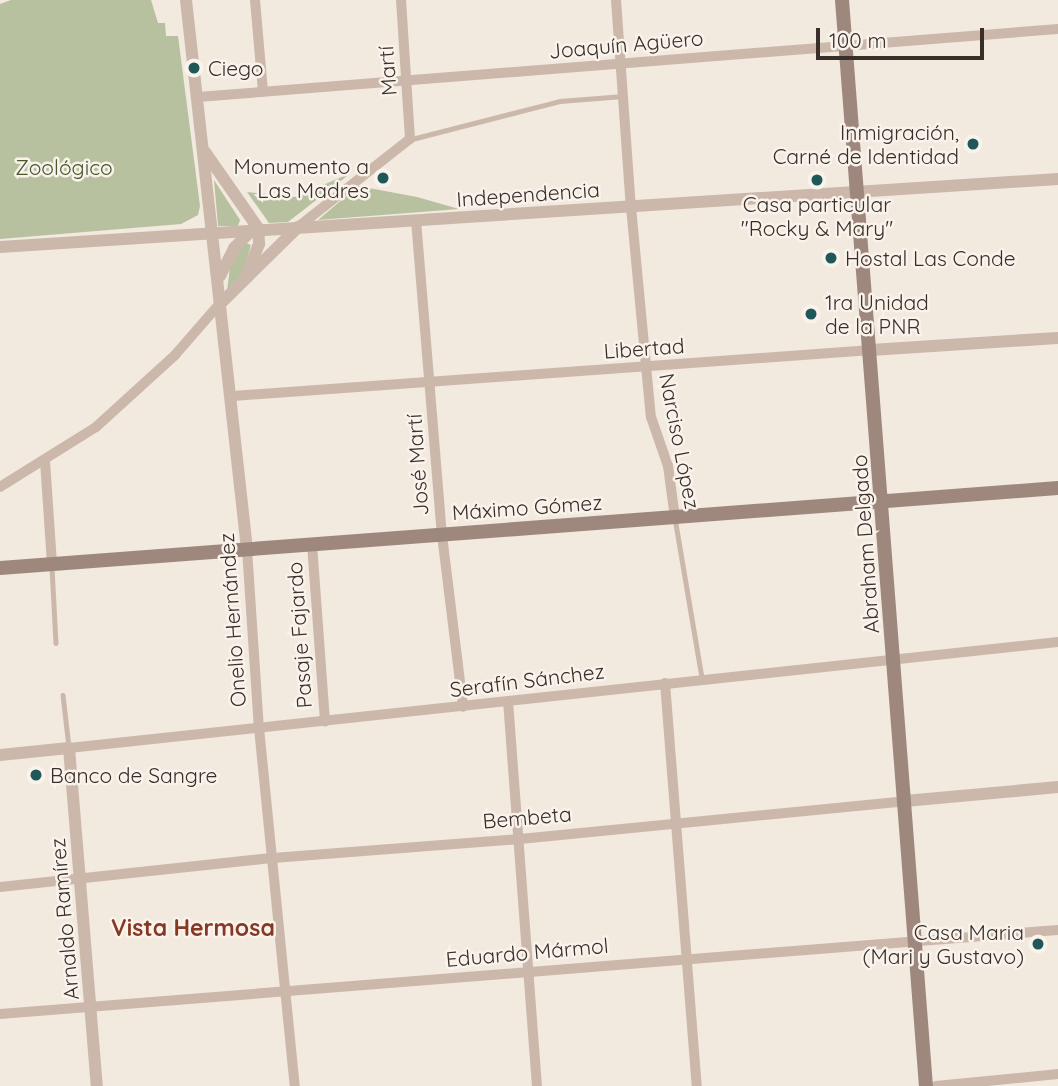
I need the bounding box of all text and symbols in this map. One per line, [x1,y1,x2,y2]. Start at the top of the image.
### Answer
scale bar [820,14,988,58]
street label: Joaquín Agüero [548,25,704,63]
text: 100 m [829,27,887,53]
street label: Martí [373,45,401,97]
place label: Ciego [208,55,263,81]
marker: Ciego [186,60,202,76]
place label: Inmigración, Carné de Identidad [773,119,959,169]
marker: Inmigración, Carné de Identidad [965,136,981,152]
place label: Monumento a Las Madres [234,153,369,203]
park label: Zoológico [15,154,113,180]
marker: Monumento a Las Madres [375,170,391,186]
marker: Casa particular "Rocky & Mary" [809,172,825,188]
street label: Independencia [456,176,600,212]
place label: Casa particular "Rocky & Mary" [741,191,893,241]
place label: Hostal Las Conde [845,245,1016,271]
marker: Hostal Las Conde [823,250,839,266]
place label: 1ra Unidad de la PNR [825,289,929,339]
marker: 1ra Unidad de la PNR [803,306,819,322]
street label: Libertad [603,333,685,363]
street label: Narciso López [654,371,706,511]
street label: José Martí [401,413,433,517]
street label: Abraham Delgado [846,454,884,634]
street label: Máximo Gómez [451,489,603,525]
street label: Onelio Hernández [213,532,251,708]
street label: Pasaje Fajardo [281,561,317,709]
street label: Serafín Sánchez [448,658,606,702]
place label: Banco de Sangre [50,762,217,788]
marker: Banco de Sangre [28,767,44,783]
street label: Bembeta [482,801,572,833]
street label: Arnaldo Ramírez [44,837,84,1001]
district label: Vista Hermosa [111,914,275,942]
place label: Casa Maria (Mari y Gustavo) [863,919,1024,969]
street label: Eduardo Mármol [445,932,609,972]
marker: Casa Maria (Mari y Gustavo) [1030,936,1046,952]

